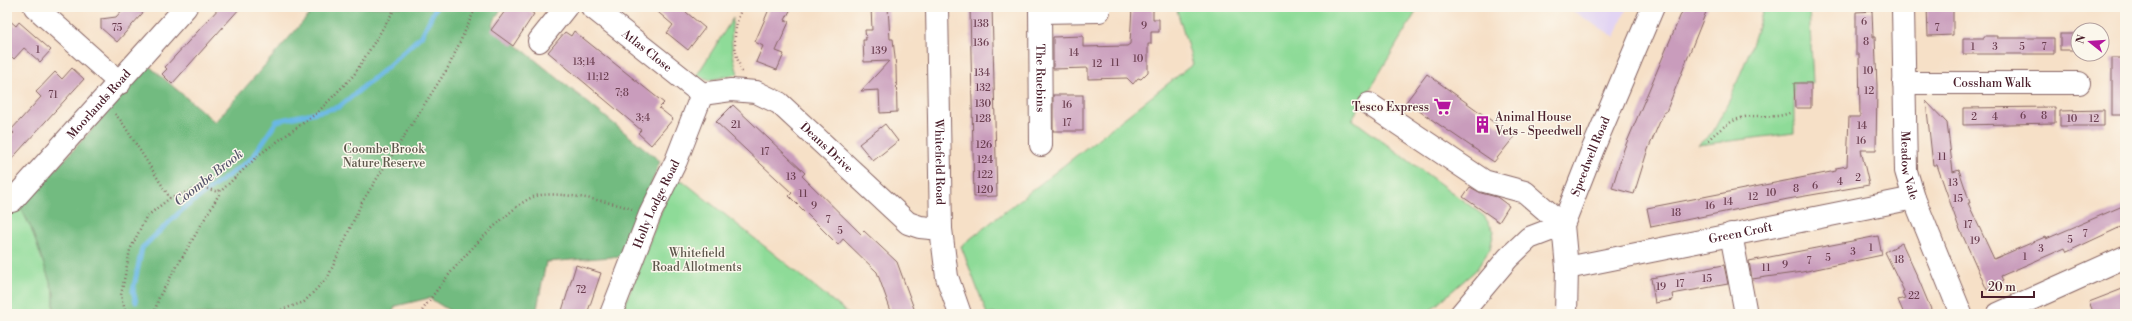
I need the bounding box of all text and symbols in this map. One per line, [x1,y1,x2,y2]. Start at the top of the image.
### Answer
house number: 6 [1861,16,1867,28]
house number: 138 [973,18,989,30]
house number: 9 [1141,20,1147,32]
house number: 75 [112,22,123,34]
house number: 7 [1934,22,1940,34]
north arrow [2070,22,2110,62]
street label: Atlas Close [618,26,675,75]
text: N [2073,33,2089,46]
house number: 8 [1863,36,1869,48]
house number: 136 [973,37,989,49]
house number: 1 [1971,41,1976,53]
house number: 3 [1992,41,1998,53]
house number: 5 [2019,41,2025,53]
house number: 7 [2041,41,2047,53]
house number: 1 [36,44,41,56]
street label: The Ruebins [1032,44,1048,112]
house number: 139 [871,45,887,57]
house number: 14 [1069,47,1079,59]
house number: 10 [1133,53,1144,65]
house number: 13;14 [573,56,595,68]
house number: 11 [1111,57,1120,69]
house number: 12 [1092,58,1102,70]
house number: 10 [1863,65,1874,77]
street label: Moorlands Road [64,67,134,142]
house number: 134 [974,67,990,79]
house number: 11;12 [587,71,609,83]
street label: Cossham Walk [1953,76,2032,91]
house number: 132 [975,82,991,94]
house number: 12 [1864,85,1874,97]
house number: 7;8 [615,87,629,99]
house number: 71 [48,89,59,101]
supermarket icon: Tesco Express [1432,97,1452,117]
house number: 130 [975,98,992,110]
house number: 16 [1062,99,1072,111]
place label: Tesco Express [1352,100,1429,115]
place label: Animal House Vets - Speedwell [1494,110,1583,139]
house number: 6 [2020,110,2026,122]
house number: 8 [2041,110,2047,122]
house number: 2 [1971,111,1977,123]
house number: 4 [1992,111,1998,123]
house number: 3;4 [636,112,650,124]
house number: 128 [975,113,991,125]
house number: 10 [2067,113,2078,125]
house number: 12 [2089,113,2099,125]
building icon: Animal House Vets - Speedwell [1472,114,1492,134]
street label: Speedwell Road [1568,114,1614,199]
house number: 17 [1063,117,1071,129]
street label: Whitefield Road [931,118,948,205]
house number: 21 [731,119,742,131]
street label: Deans Drive [797,119,856,176]
house number: 14 [1857,120,1867,132]
street label: Meadow Vale [1897,131,1921,202]
house number: 16 [1856,135,1866,147]
house number: 126 [976,139,992,151]
park label: Coombe Brook Nature Reserve [343,142,425,171]
water label: Coombe Brook [171,146,246,210]
house number: 17 [761,146,769,158]
house number: 11 [1938,151,1947,163]
house number: 124 [977,154,993,166]
street label: Holly Lodge Road [630,157,684,251]
house number: 122 [977,169,993,181]
house number: 13 [786,171,796,183]
house number: 2 [1855,172,1861,184]
house number: 4 [1837,176,1843,188]
house number: 13 [1948,177,1958,189]
house number: 6 [1812,180,1818,192]
house number: 8 [1793,183,1799,195]
house number: 120 [977,184,994,196]
house number: 10 [1766,187,1777,199]
house number: 11 [799,188,808,200]
house number: 12 [1748,191,1758,203]
house number: 15 [1953,193,1963,205]
house number: 14 [1723,196,1733,208]
house number: 9 [811,200,817,212]
house number: 16 [1705,200,1715,212]
house number: 18 [1671,207,1681,219]
house number: 7 [825,214,831,226]
house number: 17 [1964,219,1972,231]
street label: Green Croft [1707,220,1774,247]
house number: 5 [837,225,843,237]
house number: 7 [2082,228,2088,240]
house number: 5 [2067,234,2073,246]
house number: 19 [1970,235,1980,247]
house number: 1 [1869,242,1874,254]
house number: 3 [2038,243,2044,255]
park label: Whitefield Road Allotments [652,246,742,275]
house number: 3 [1850,246,1856,258]
house number: 1 [2023,251,2028,263]
house number: 5 [1825,252,1831,264]
house number: 18 [1894,254,1904,266]
house number: 7 [1806,255,1812,267]
house number: 9 [1782,259,1788,271]
house number: 11 [1762,262,1771,274]
house number: 15 [1702,273,1712,285]
scale bar [1982,273,2034,299]
house number: 17 [1676,278,1684,290]
text: 20 m [1988,280,2016,295]
house number: 19 [1656,281,1666,293]
house number: 72 [576,284,587,296]
house number: 22 [1908,290,1920,302]

